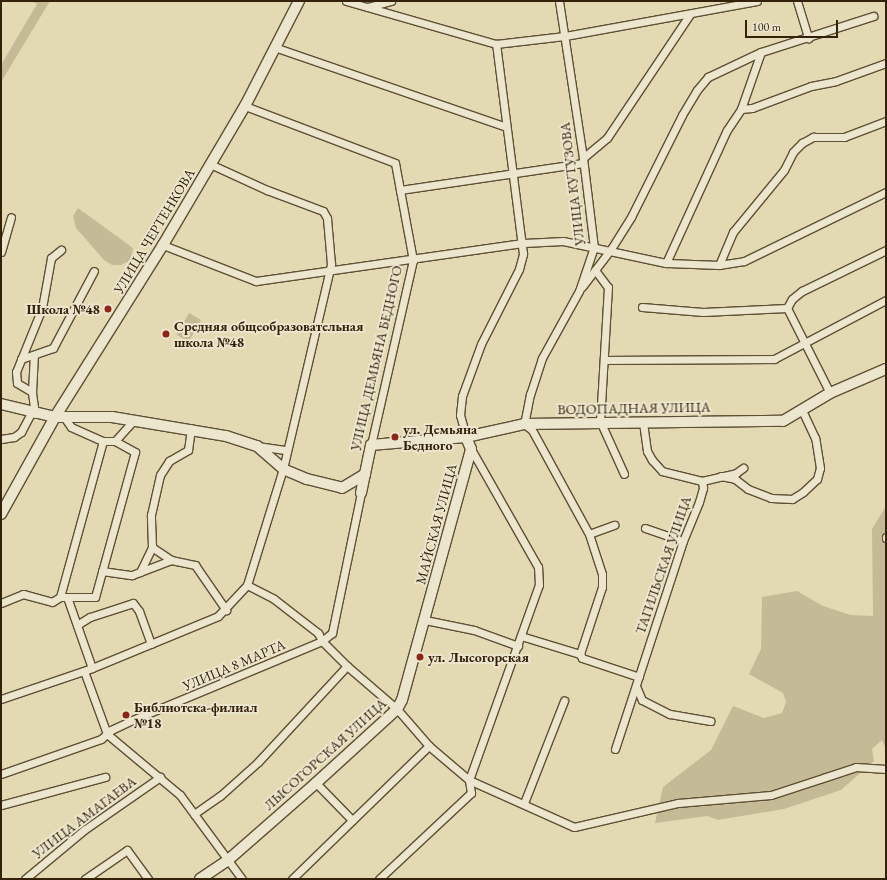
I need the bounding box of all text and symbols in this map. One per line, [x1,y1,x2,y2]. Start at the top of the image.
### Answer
scale bar [747,12,840,38]
text: 100 m [752,19,781,35]
street label: УЛИЦА КУТУЗОВА [556,121,588,247]
street label: УЛИЦА ЧЕРТЕНКОВА [110,165,198,297]
street label: УЛИЦА ДЕМЬЯНА БЕДНОГО [346,264,406,452]
place label: Школа №48 [27,301,100,317]
marker: Школа №48 [103,304,113,314]
place label: Средняя общеобразовательная школа №48 [174,318,363,350]
marker: Средняя общеобразовательная школа №48 [161,329,171,339]
street label: ВОДОПАДНАЯ УЛИЦА [557,398,711,418]
place label: ул. Демьяна Бедного [403,421,477,454]
marker: ул. Демьяна Бедного [390,432,400,442]
street label: МАЙСКАЯ УЛИЦА [412,462,460,586]
street label: ТАГИЛЬСКАЯ УЛИЦА [631,494,695,636]
street label: УЛИЦА 8 МАРТА [180,636,288,694]
place label: ул. Лысогорская [428,649,529,665]
marker: ул. Лысогорская [415,652,425,662]
street label: ЛЫСОГОРСКАЯ УЛИЦА [260,695,390,813]
place label: Библиотека-филиал №18 [134,699,257,732]
marker: Библиотека-филиал №18 [121,710,131,720]
street label: УЛИЦА АМАГАЕВА [29,772,139,862]

